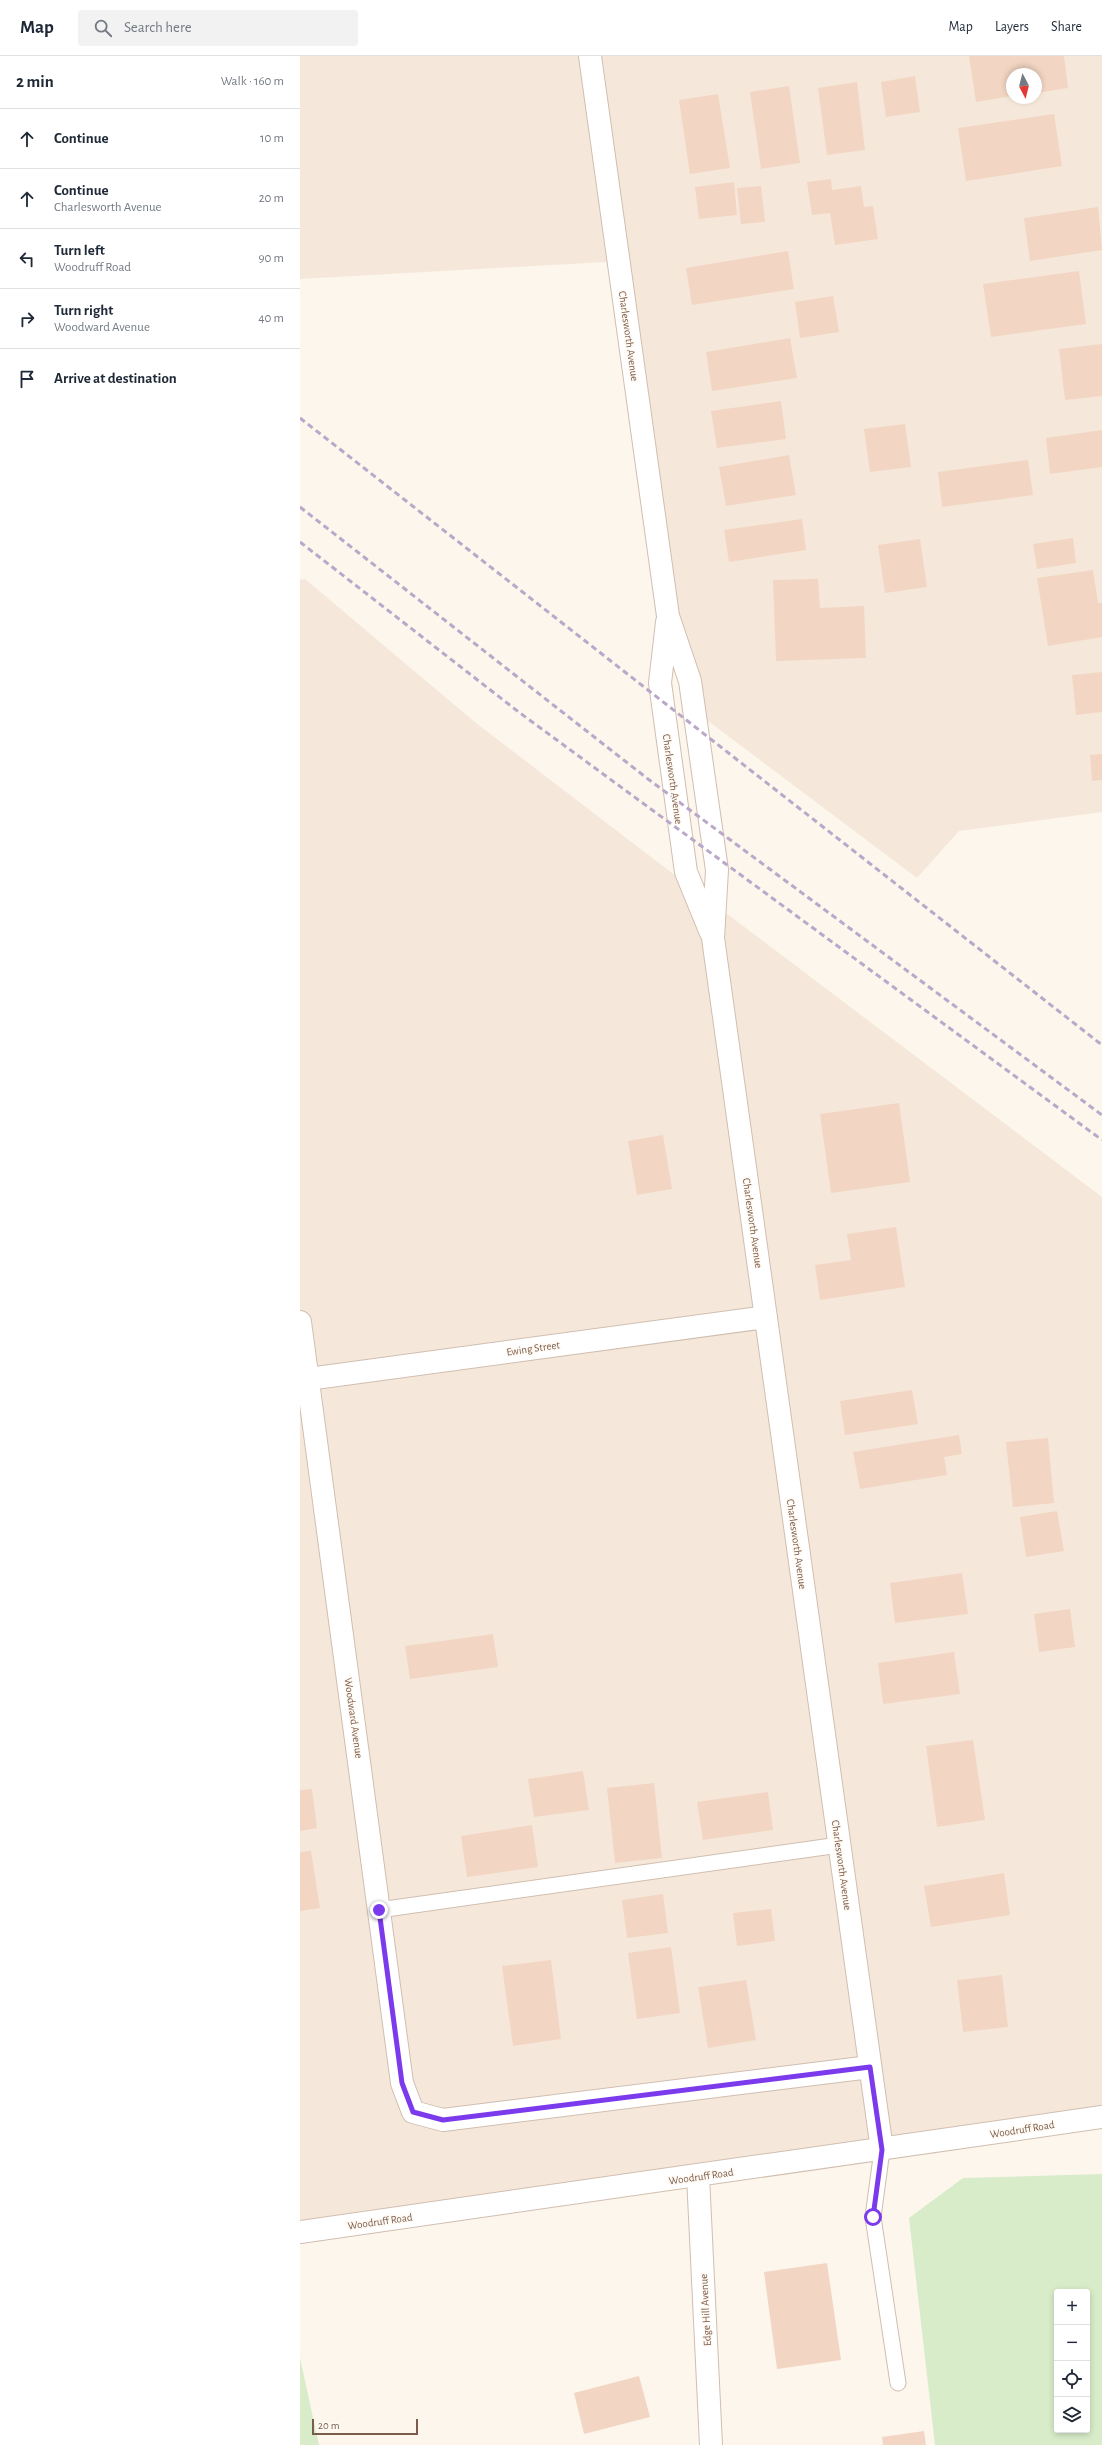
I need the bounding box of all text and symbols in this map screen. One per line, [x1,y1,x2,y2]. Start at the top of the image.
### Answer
search box [78,10,358,46]
icon: search [92,17,114,39]
text: Map [20,18,54,37]
text: Search here [124,20,192,35]
text: Map [948,20,973,34]
text: Layers [995,20,1029,34]
text: Share [1051,20,1082,34]
north arrow [1006,68,1042,104]
text: 2 min [16,73,54,90]
text: Walk · 160 m [221,75,284,88]
icon: ahead [16,128,38,150]
text: Continue [54,131,109,146]
text: 10 m [260,132,284,145]
text: Continue [54,183,109,198]
icon: ahead [16,188,38,210]
text: 20 m [259,192,284,205]
text: Charlesworth Avenue [54,201,162,214]
text: Turn left [54,243,105,258]
icon: left [16,248,38,270]
text: 90 m [258,252,284,265]
text: Woodruff Road [54,261,131,274]
street label: Charlesworth Avenue [617,290,640,382]
text: Turn right [54,303,113,318]
icon: right [16,308,38,330]
text: 40 m [258,312,284,325]
text: Woodward Avenue [54,321,150,334]
icon: arrive [16,368,38,390]
text: Arrive at destination [54,371,177,386]
street label: Charlesworth Avenue [661,733,684,825]
street label: Charlesworth Avenue [741,1177,764,1269]
street label: Ewing Street [506,1339,561,1358]
street label: Charlesworth Avenue [785,1498,808,1590]
street label: Woodward Avenue [342,1677,365,1759]
street label: Charlesworth Avenue [830,1819,853,1911]
route end [370,1901,388,1919]
street label: Woodruff Road [989,2119,1055,2140]
street label: Woodruff Road [668,2166,734,2186]
route start [864,2208,882,2226]
street label: Woodruff Road [347,2211,413,2231]
street label: Edge Hill Avenue [698,2274,713,2346]
map controls [1054,2289,1090,2433]
button: + [1054,2289,1090,2325]
button: − [1054,2325,1090,2361]
button: locate [1054,2361,1090,2397]
button: layers [1054,2397,1090,2433]
scale bar [312,2417,418,2436]
text: 20 m [318,2420,339,2431]

